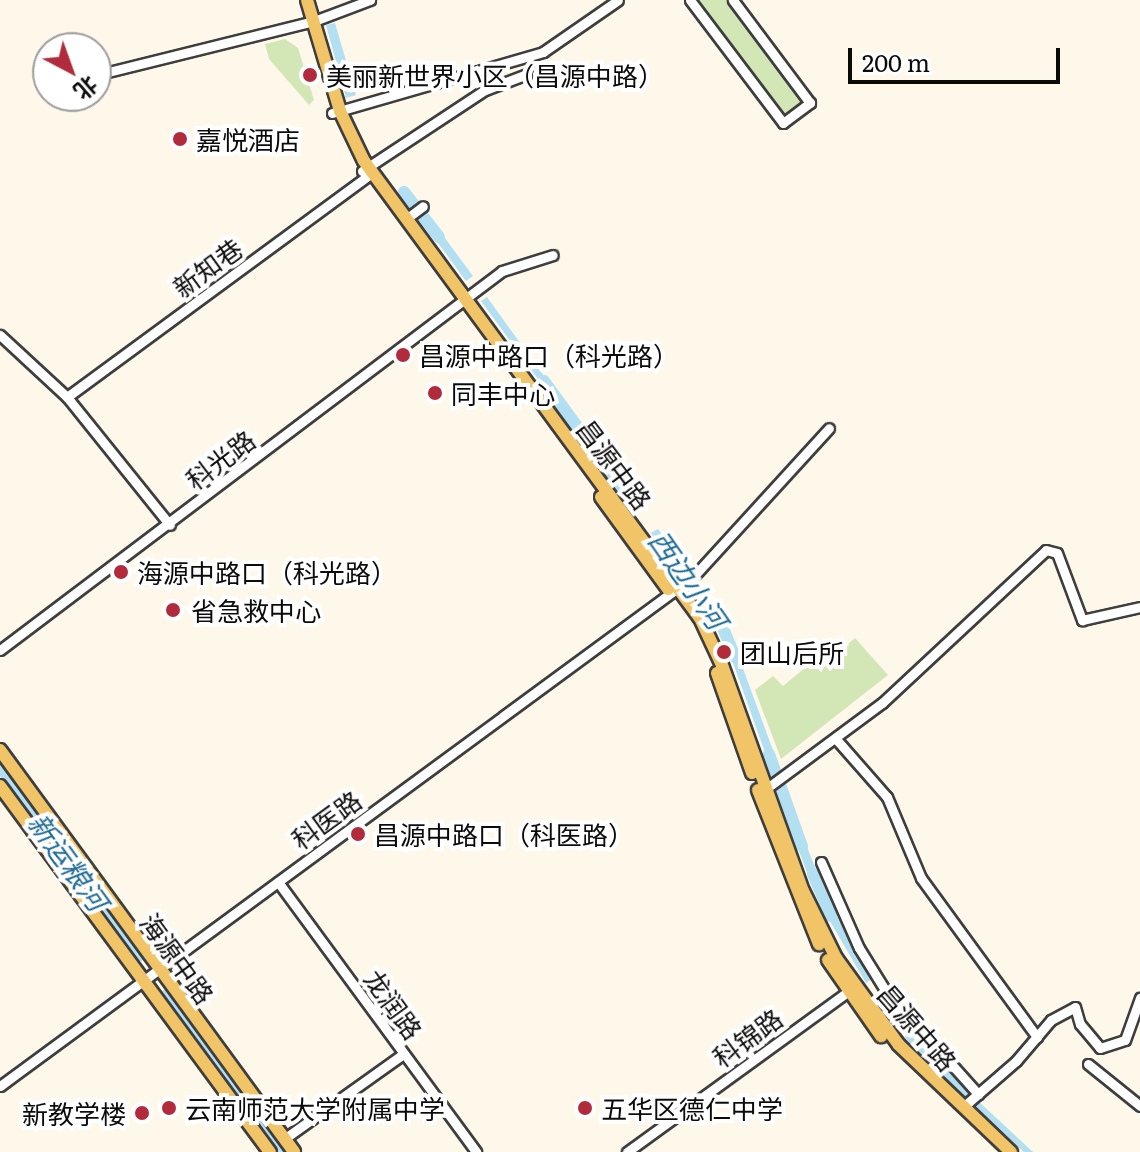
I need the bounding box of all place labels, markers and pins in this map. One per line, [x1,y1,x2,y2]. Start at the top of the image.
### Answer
place label: 美丽新世界小区（昌源中路） [326,59,664,91]
marker: 美丽新世界小区（昌源中路） [301,66,319,84]
place label: 嘉悦酒店 [196,123,300,155]
marker: 嘉悦酒店 [171,130,189,148]
place label: 昌源中路口（科光路） [419,339,679,371]
marker: 昌源中路口（科光路） [394,346,412,364]
place label: 同丰中心 [451,377,555,409]
marker: 同丰中心 [426,384,444,402]
place label: 海源中路口（科光路） [137,556,397,588]
marker: 海源中路口（科光路） [112,563,130,581]
place label: 省急救中心 [191,594,321,626]
marker: 省急救中心 [162,599,184,621]
place label: 团山后所 [740,636,844,668]
marker: 团山后所 [715,643,733,661]
place label: 昌源中路口（科医路） [374,818,634,850]
marker: 昌源中路口（科医路） [349,825,367,843]
place label: 云南师范大学附属中学 [185,1092,445,1124]
place label: 五华区德仁中学 [601,1092,783,1124]
place label: 新教学楼 [22,1097,126,1129]
marker: 云南师范大学附属中学 [160,1099,178,1117]
marker: 五华区德仁中学 [576,1099,594,1117]
marker: 新教学楼 [133,1104,151,1122]

